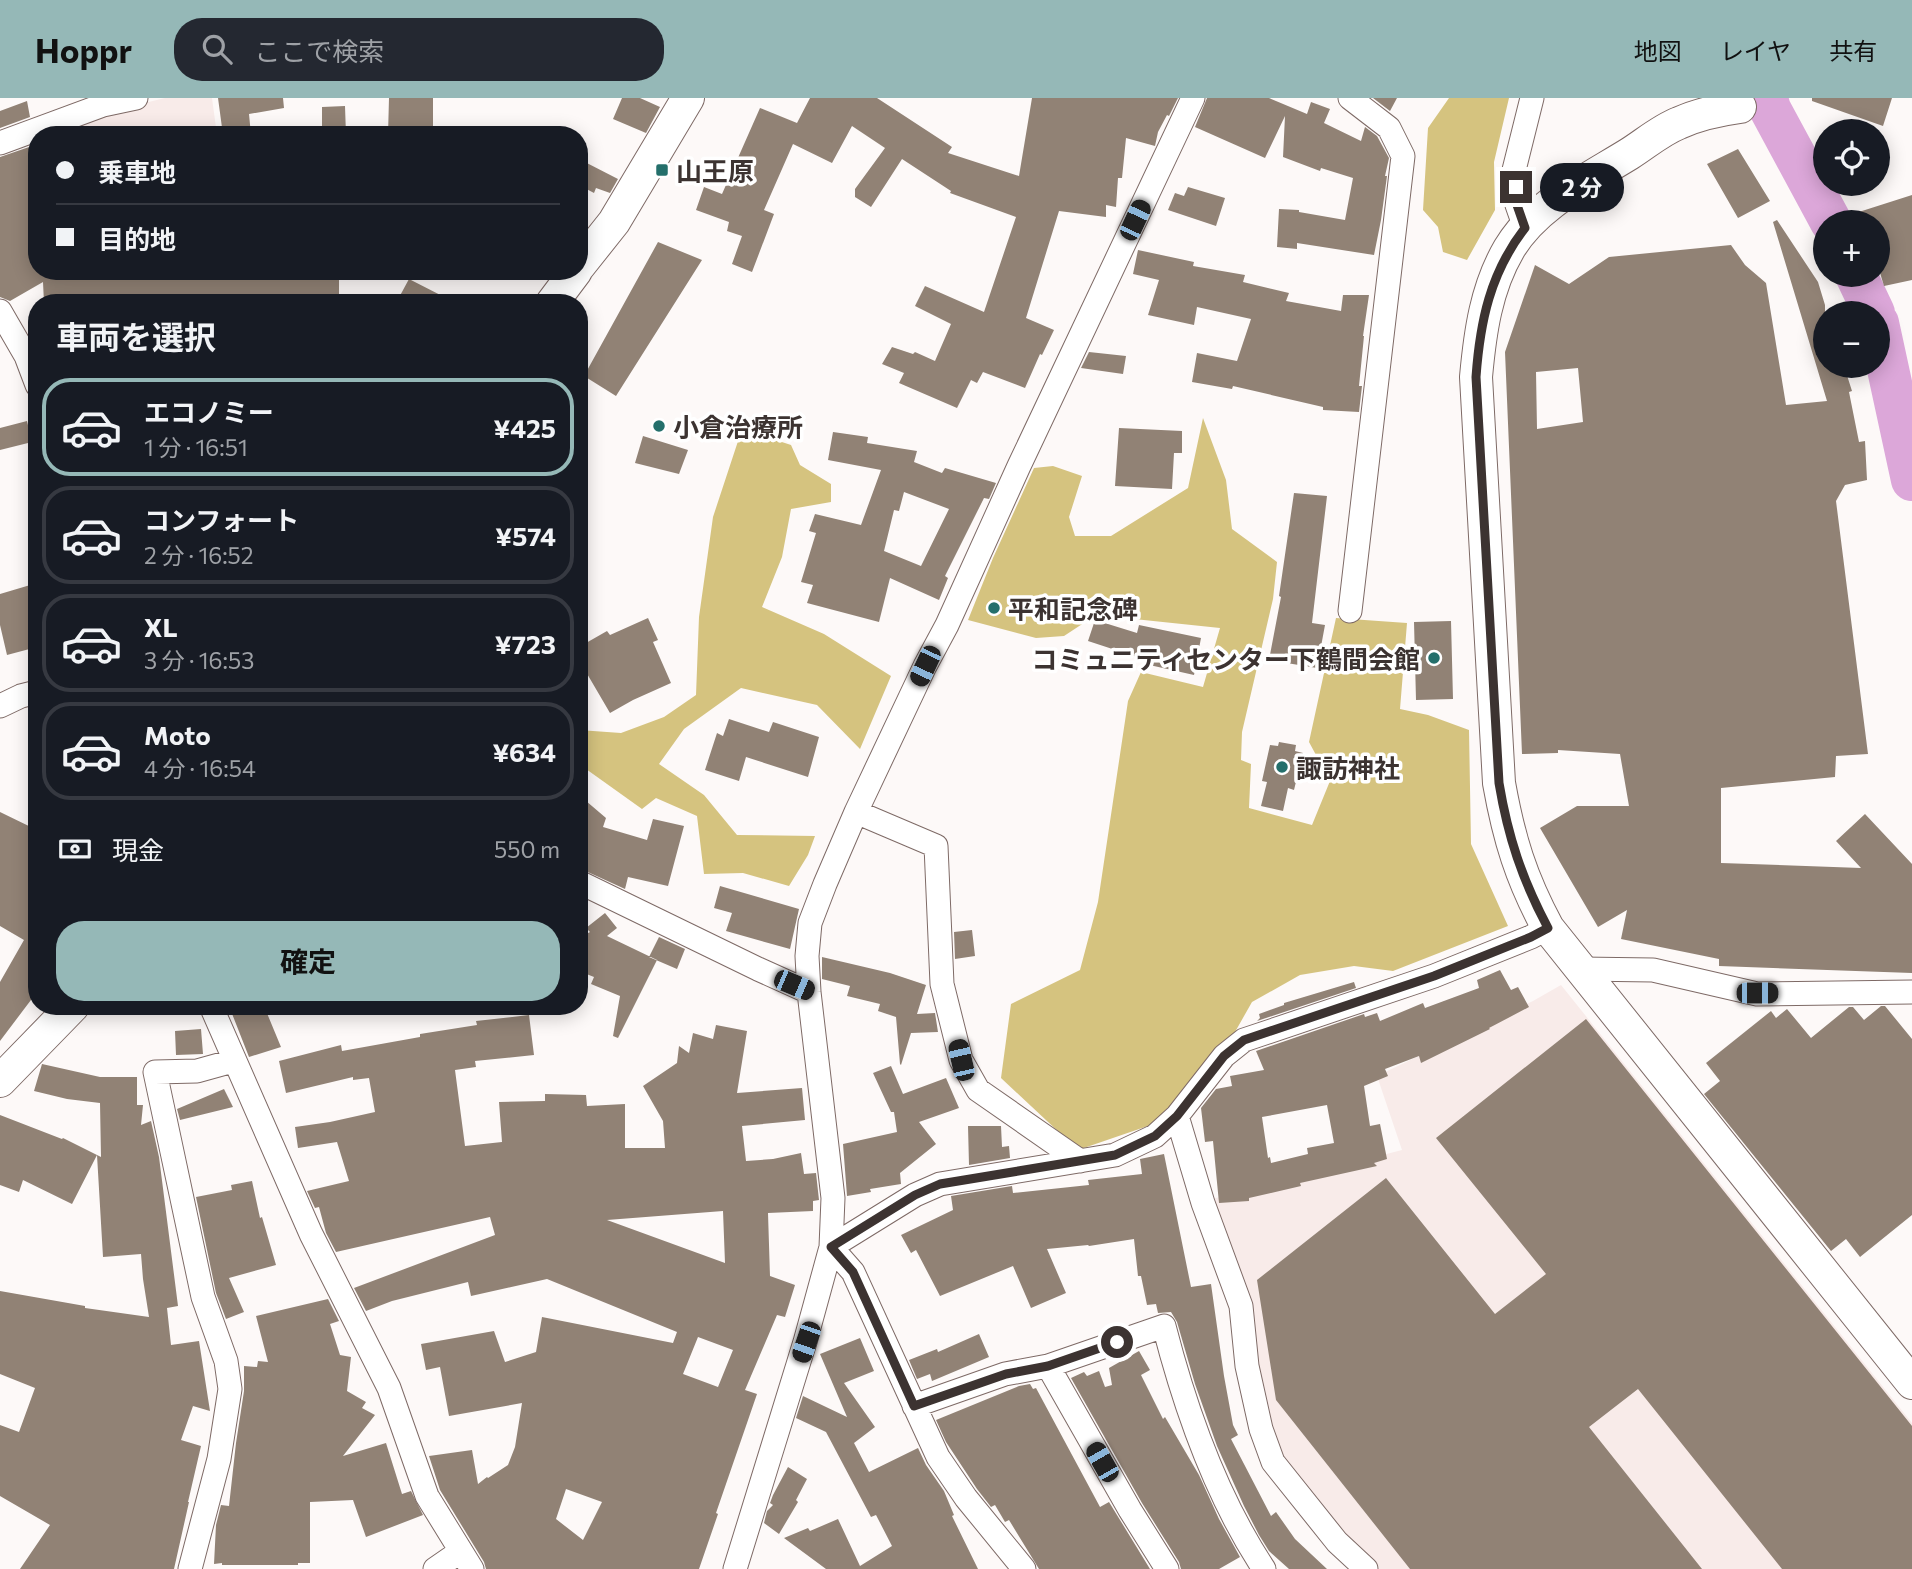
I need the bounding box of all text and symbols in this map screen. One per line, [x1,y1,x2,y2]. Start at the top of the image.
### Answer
search box [174,18,664,81]
text: Hoppr [35,29,132,70]
icon: search [198,30,236,68]
text: ここで検索 [254,35,384,66]
text: 地図 [1634,36,1682,65]
text: レイヤ [1720,36,1791,65]
text: 共有 [1829,36,1877,65]
map controls [1813,119,1890,378]
button: locate [1813,119,1890,196]
place label: 山王原 [676,155,754,186]
text: 乗車地 [98,156,176,187]
marker: 山王原 [654,162,670,178]
callout: 2 分 [1540,162,1624,212]
route end [1500,171,1532,203]
text: 2 分 [1562,173,1602,201]
car [1117,197,1154,243]
button: + [1813,210,1890,287]
text: 目的地 [98,223,176,254]
button: − [1813,301,1890,378]
text: 車両を選択 [56,316,216,356]
icon: car [60,396,123,459]
text: エコノミー [144,396,274,427]
place label: 小倉治療所 [673,411,803,442]
text: ¥425 [493,412,556,443]
marker: 小倉治療所 [651,418,667,434]
text: 1 分 · 16:51 [144,433,248,461]
icon: car [60,504,123,567]
text: コンフォート [144,504,299,535]
text: ¥574 [495,520,556,551]
text: 2 分 · 16:52 [144,541,254,569]
place label: 平和記念碑 [1008,593,1138,624]
marker: 平和記念碑 [986,600,1002,616]
text: XL [144,611,178,642]
icon: car [60,612,123,675]
text: ¥723 [495,628,556,659]
car [907,643,944,689]
place label: コミュニティセンター下鶴間会館 [1032,643,1420,674]
text: 3 分 · 16:53 [144,646,254,674]
marker: コミュニティセンター下鶴間会館 [1426,650,1442,666]
text: Moto [144,719,211,750]
icon: car [60,720,123,783]
text: ¥634 [492,736,556,767]
place label: 諏訪神社 [1296,752,1400,783]
text: 4 分 · 16:54 [144,754,256,782]
marker: 諏訪神社 [1274,759,1290,775]
icon: cash [56,830,94,868]
text: 現金 [112,834,164,865]
text: 550 m [494,835,560,863]
button: 確定 [56,921,560,1001]
car [771,967,818,1003]
car [1737,983,1779,1004]
car [947,1037,976,1083]
car [790,1319,823,1365]
route start [1101,1326,1133,1358]
car [1083,1439,1122,1485]

